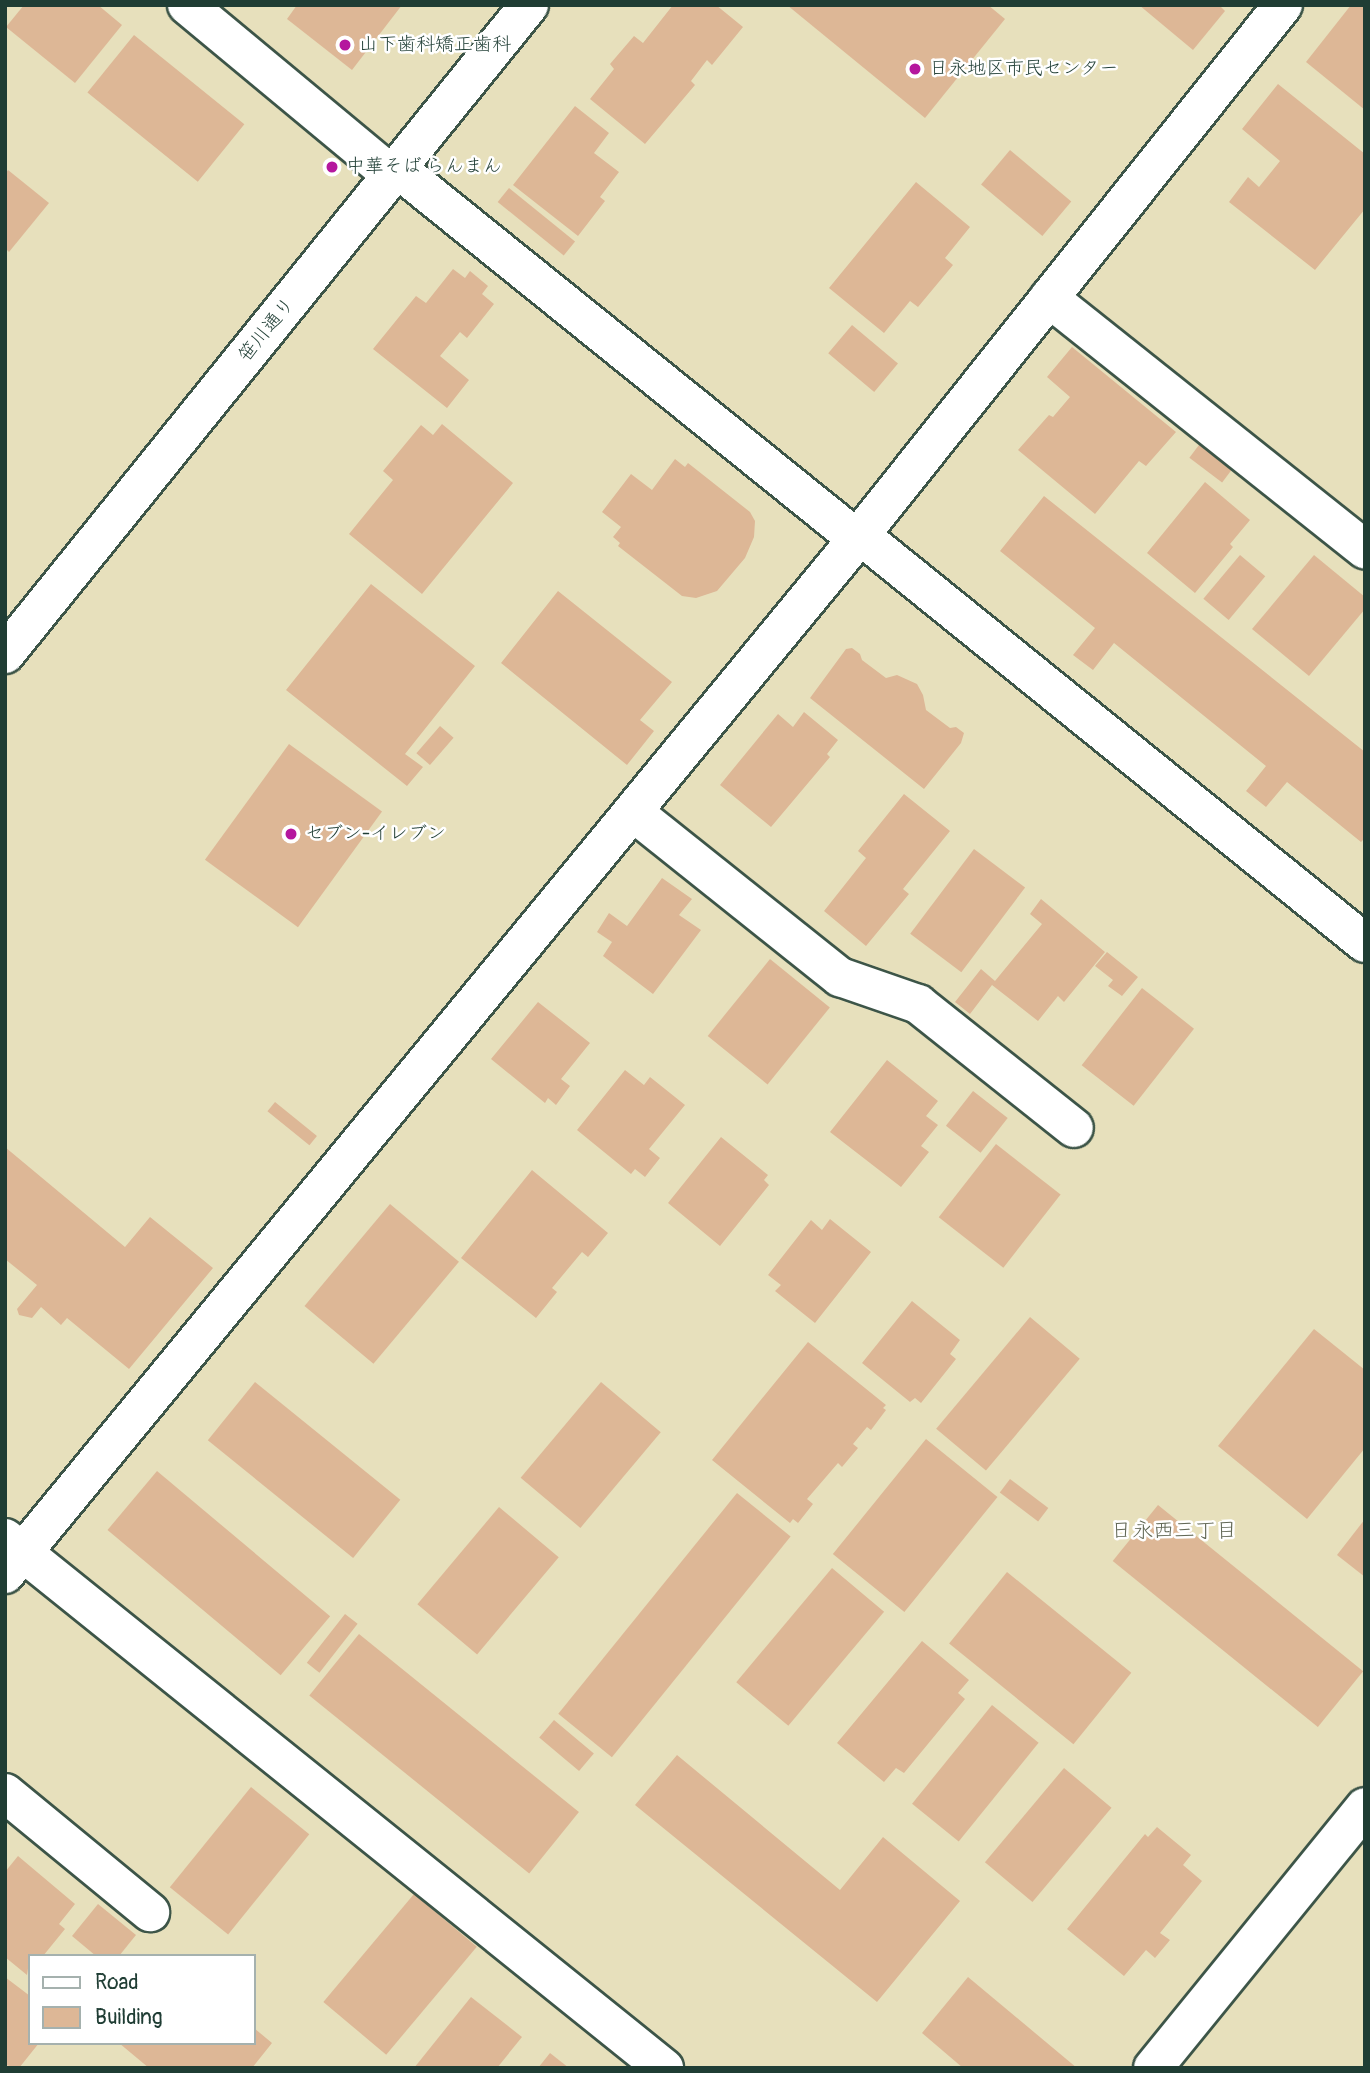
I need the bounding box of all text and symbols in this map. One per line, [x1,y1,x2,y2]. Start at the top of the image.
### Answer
place label: 山下歯科矯正歯科 [359,34,511,56]
marker: 山下歯科矯正歯科 [337,37,353,53]
place label: 日永地区市民センター [929,58,1119,80]
marker: 日永地区市民センター [907,61,923,77]
place label: 中華そば らんまん [346,156,502,178]
marker: 中華そば らんまん [324,159,340,175]
street label: 笹川通り [234,293,300,367]
place label: セブン-イレブン [305,823,446,845]
marker: セブン-イレブン [283,826,299,842]
district label: 日永西三丁目 [1111,1518,1237,1544]
legend [28,1954,256,2045]
text: Road [95,1969,139,1996]
text: Building [95,2004,162,2031]

